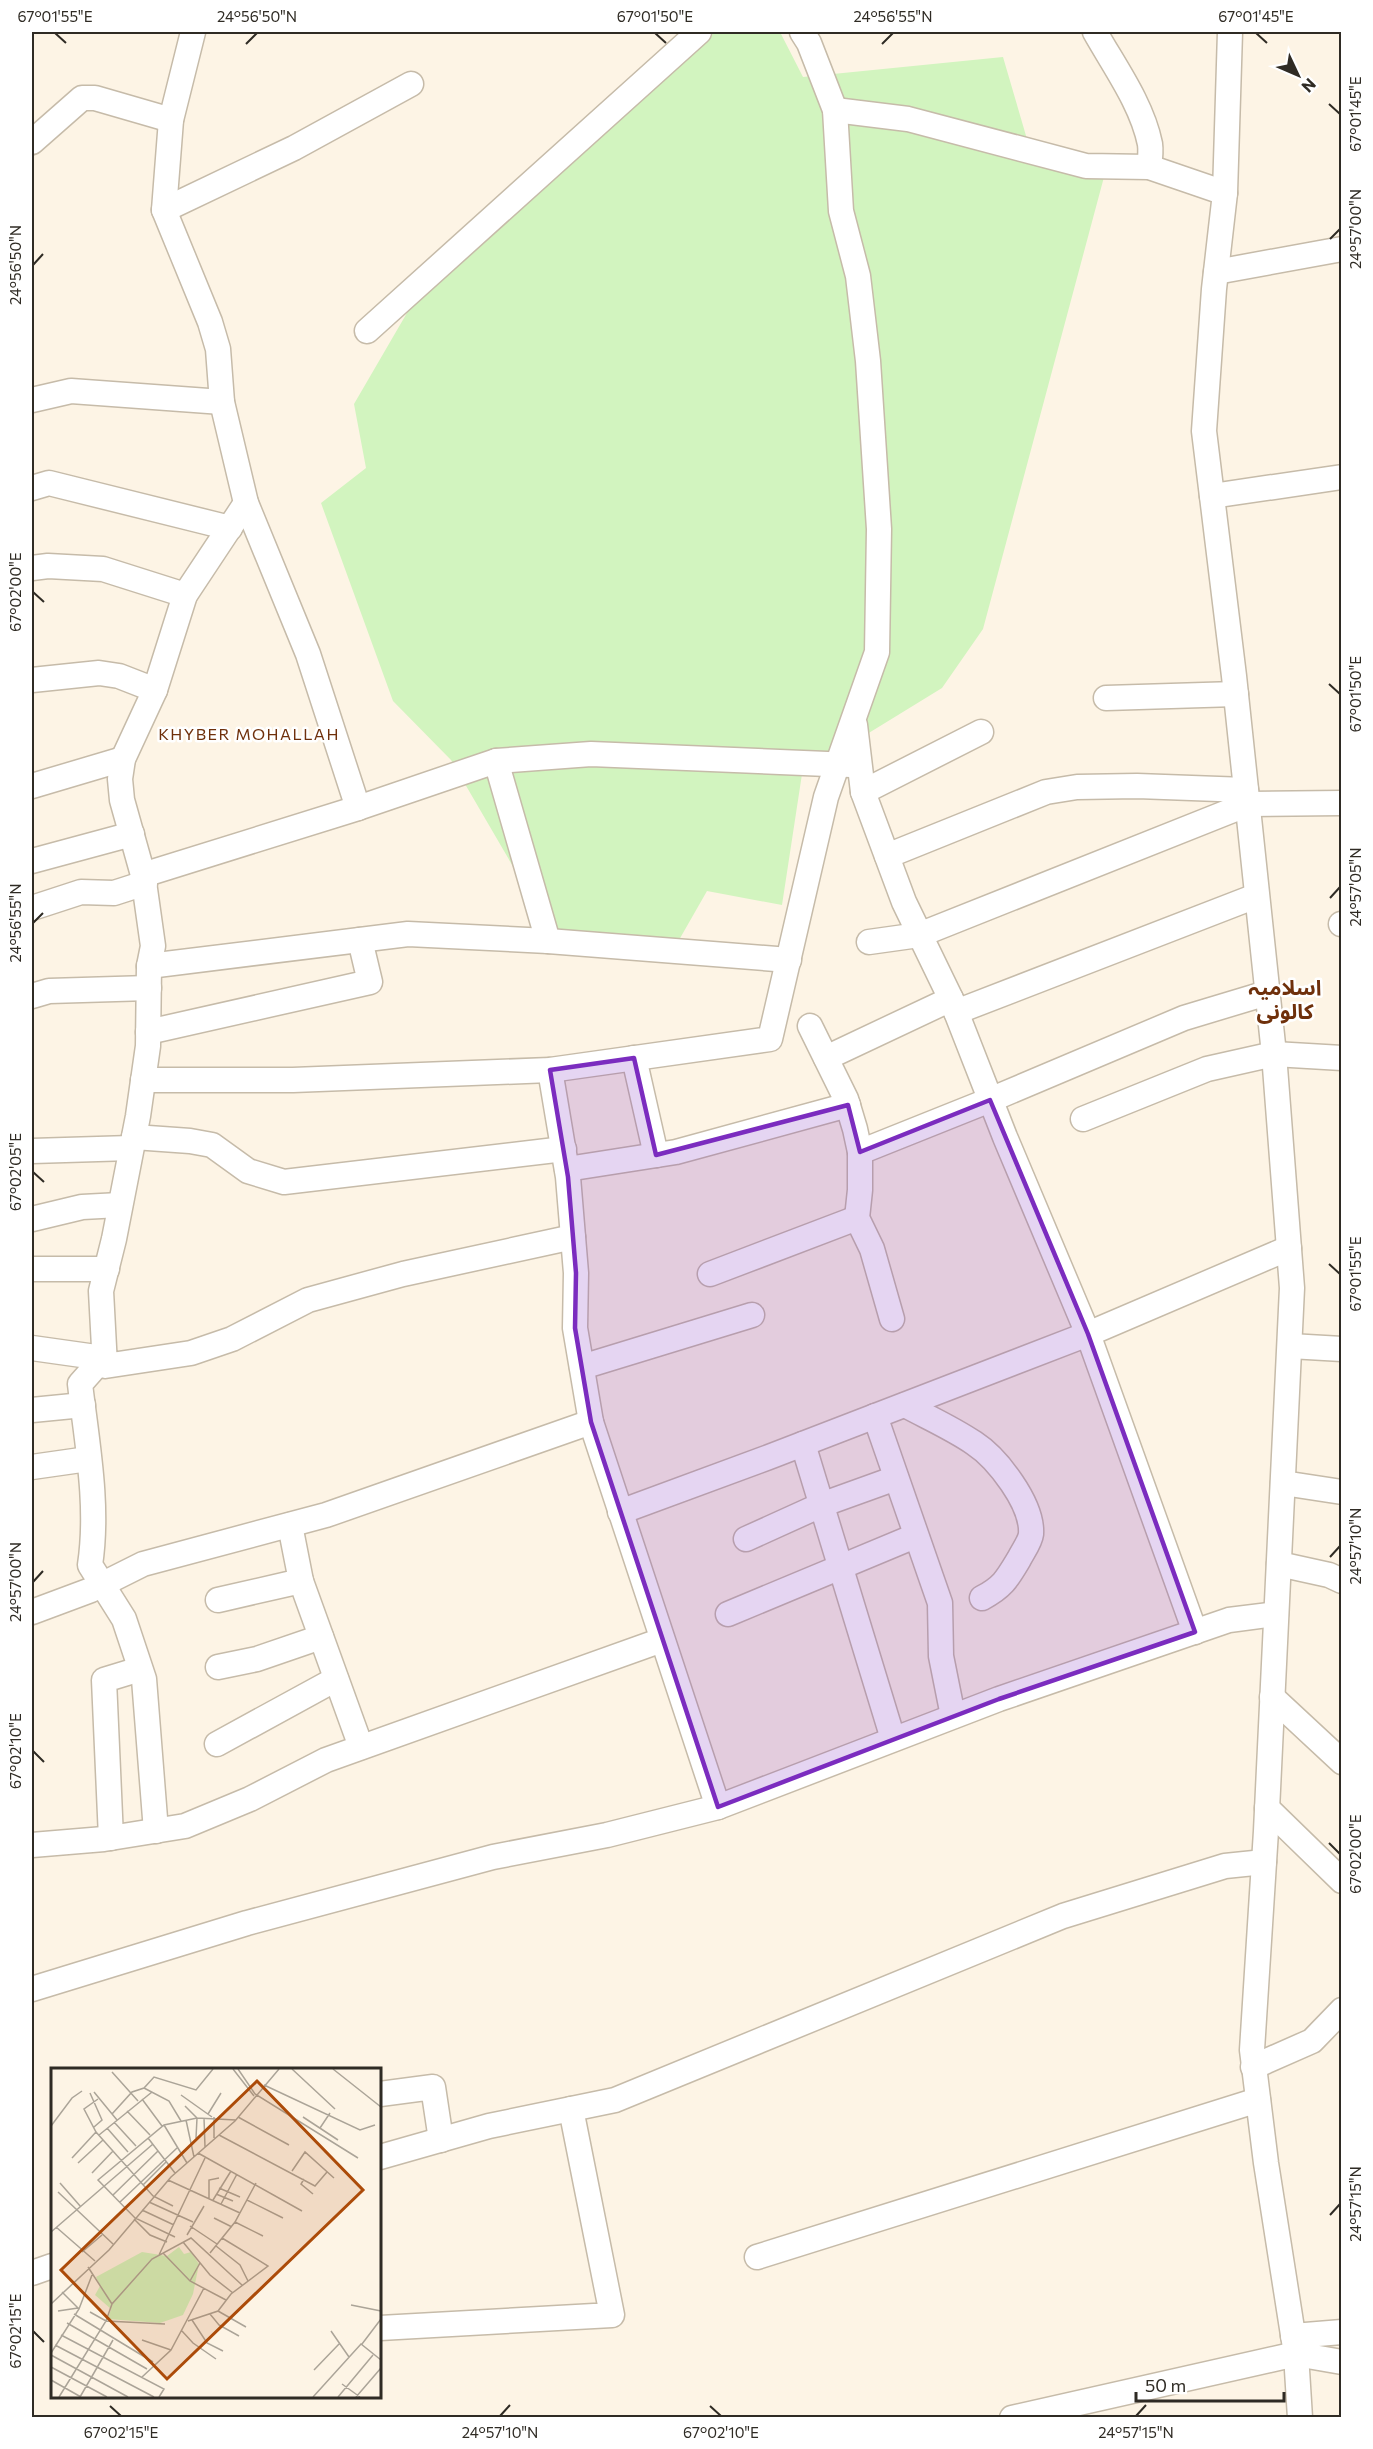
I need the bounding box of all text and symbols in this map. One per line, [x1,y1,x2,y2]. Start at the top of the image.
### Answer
text: 67°01'55"E [17,7,93,25]
text: 24°56'50"N [217,7,297,25]
text: 67°01'50"E [617,7,693,25]
text: 24°56'55"N [854,7,932,25]
text: 67°01'45"E [1218,7,1294,25]
north arrow [1268,45,1328,105]
text: N [1298,75,1320,97]
text: 67°01'45"E [1346,76,1364,152]
text: 24°57'00"N [1346,189,1364,269]
text: 24°56'50"N [6,225,24,305]
text: 67°02'00"E [6,552,24,632]
text: 67°01'50"E [1346,656,1364,732]
district label: KHYBER MOHALLAH [158,724,340,743]
text: 24°57'05"N [1346,848,1364,926]
text: 24°56'55"N [6,884,24,962]
district label: اسلامیہ کالونی [1248,974,1322,1024]
text: 67°02'05"E [6,1133,24,1211]
text: 67°01'55"E [1346,1236,1364,1312]
text: 24°57'10"N [1346,1508,1364,1584]
text: 24°57'00"N [6,1542,24,1622]
text: 67°02'10"E [6,1713,24,1789]
text: 67°02'00"E [1346,1814,1364,1894]
inset map [51,2068,381,2398]
text: 24°57'15"N [1346,2166,1364,2242]
text: 67°02'15"E [6,2294,24,2368]
scale bar [1136,2365,1284,2403]
text: 50 m [1145,2374,1186,2396]
text: 67°02'15"E [84,2423,158,2441]
text: 24°57'10"N [462,2423,538,2441]
text: 67°02'10"E [683,2423,759,2441]
text: 24°57'15"N [1098,2423,1174,2441]

